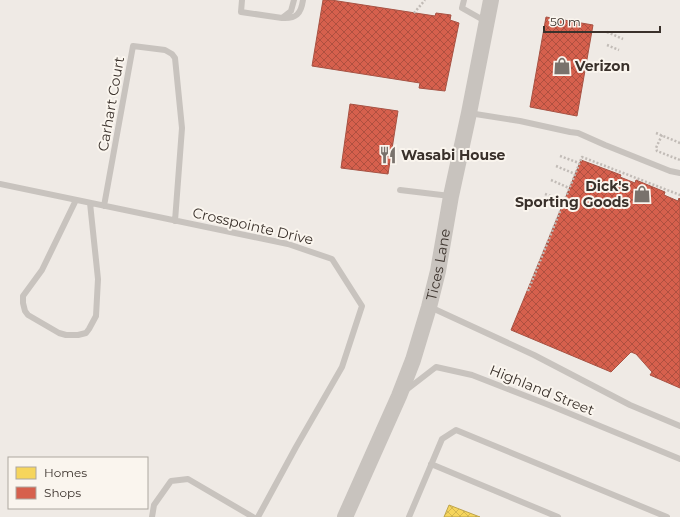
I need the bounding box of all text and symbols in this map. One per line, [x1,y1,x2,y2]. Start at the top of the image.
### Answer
scale bar [544,8,660,34]
text: 50 m [550,14,581,29]
street label: Carhart Court [94,55,128,153]
shop icon: Verizon [552,56,572,76]
place label: Verizon [574,57,630,75]
restaurant icon: Wasabi House [378,145,398,165]
place label: Wasabi House [401,146,506,164]
place label: Dick's Sporting Goods [515,177,630,211]
shop icon: Dick's Sporting Goods [632,184,652,204]
street label: Crosspointe Drive [191,203,315,249]
street label: Tices Lane [422,227,454,302]
street label: Highland Street [487,361,597,419]
legend [8,457,148,509]
text: Homes [44,465,87,480]
text: Shops [44,485,81,500]

